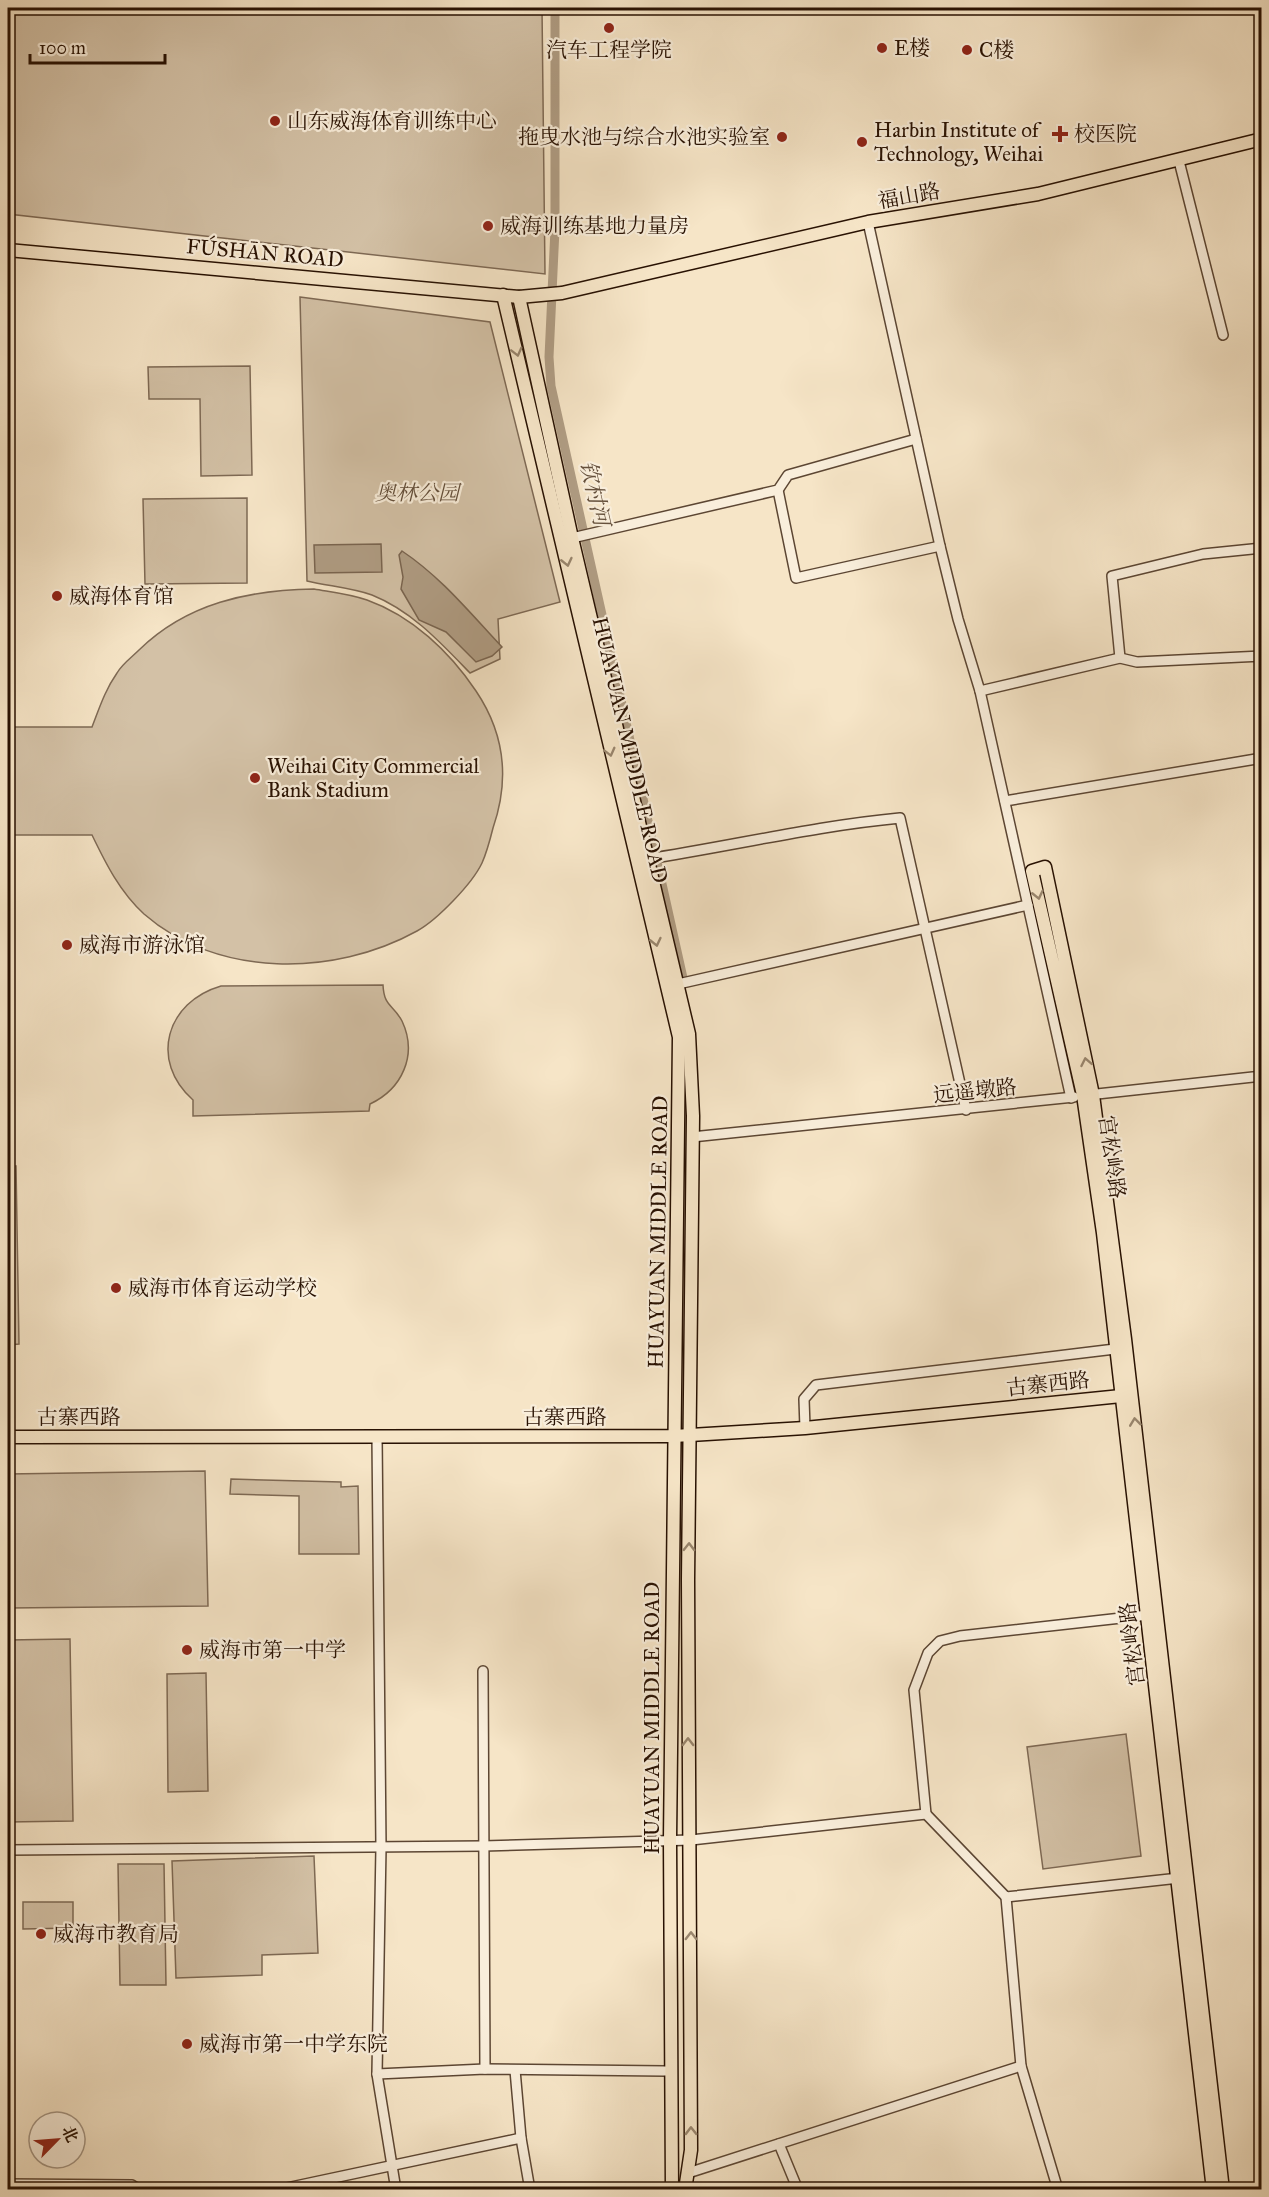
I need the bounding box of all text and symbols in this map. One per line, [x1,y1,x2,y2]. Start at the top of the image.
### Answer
marker: 汽车工程学院 [602,21,616,35]
scale bar [30,27,165,65]
place label: E楼 [894,35,930,61]
text: 100 m [39,37,86,59]
place label: 汽车工程学院 [546,37,672,63]
place label: C楼 [979,37,1014,63]
marker: E楼 [875,41,889,55]
marker: C楼 [960,43,974,57]
place label: 山东威海体育训练中心 [287,108,497,134]
marker: 山东威海体育训练中心 [268,114,282,128]
place label: Harbin Institute of Technology, Weihai [874,117,1043,167]
place label: 校医院 [1074,121,1137,147]
place label: 拖曳水池与综合水池实验室 [518,124,770,150]
marker: 校医院 [1051,125,1069,143]
marker: 拖曳水池与综合水池实验室 [775,130,789,144]
marker: Harbin Institute of Technology, Weihai [855,135,869,149]
street label: 福山路 [876,178,942,214]
place label: 威海训练基地力量房 [500,213,689,239]
marker: 威海训练基地力量房 [481,219,495,233]
street label: FÚSHĀN ROAD [185,232,345,273]
one-way arrow [510,347,523,357]
water label: 钦村河 [574,458,616,532]
park label: 奥林公园 [375,480,462,506]
one-way arrow [559,557,572,567]
place label: 威海体育馆 [69,583,174,609]
marker: 威海体育馆 [50,589,64,603]
street label: HUAYUAN MIDDLE ROAD [587,614,673,886]
one-way arrow [603,747,616,757]
place label: Weihai City Commercial Bank Stadium [267,753,479,803]
marker: Weihai City Commercial Bank Stadium [248,771,262,785]
one-way arrow [1030,890,1043,900]
place label: 威海市游泳馆 [79,932,205,958]
one-way arrow [648,937,661,947]
marker: 威海市游泳馆 [60,938,74,952]
one-way arrow [1080,1058,1093,1068]
street label: 远遥墩路 [932,1074,1018,1108]
street label: HUAYUAN MIDDLE ROAD [643,1095,673,1369]
street label: 宫松岭路 [1093,1114,1131,1200]
place label: 威海市体育运动学校 [128,1275,317,1301]
marker: 威海市体育运动学校 [109,1281,123,1295]
street label: 古寨西路 [1005,1367,1091,1401]
street label: 古寨西路 [37,1404,121,1430]
street label: 古寨西路 [523,1404,607,1430]
one-way arrow [1129,1417,1142,1427]
one-way arrow [682,1542,695,1551]
street label: HUAYUAN MIDDLE ROAD [639,1582,665,1854]
street label: 宫松岭路 [1114,1601,1150,1687]
place label: 威海市第一中学 [199,1637,346,1663]
marker: 威海市第一中学 [180,1643,194,1657]
one-way arrow [682,1737,694,1746]
place label: 威海市教育局 [53,1921,179,1947]
marker: 威海市教育局 [34,1927,48,1941]
one-way arrow [685,1932,697,1941]
place label: 威海市第一中学东院 [199,2031,388,2057]
marker: 威海市第一中学东院 [180,2037,194,2051]
north arrow [27,2110,87,2170]
text: 北 [58,2123,82,2145]
one-way arrow [685,2127,697,2136]

